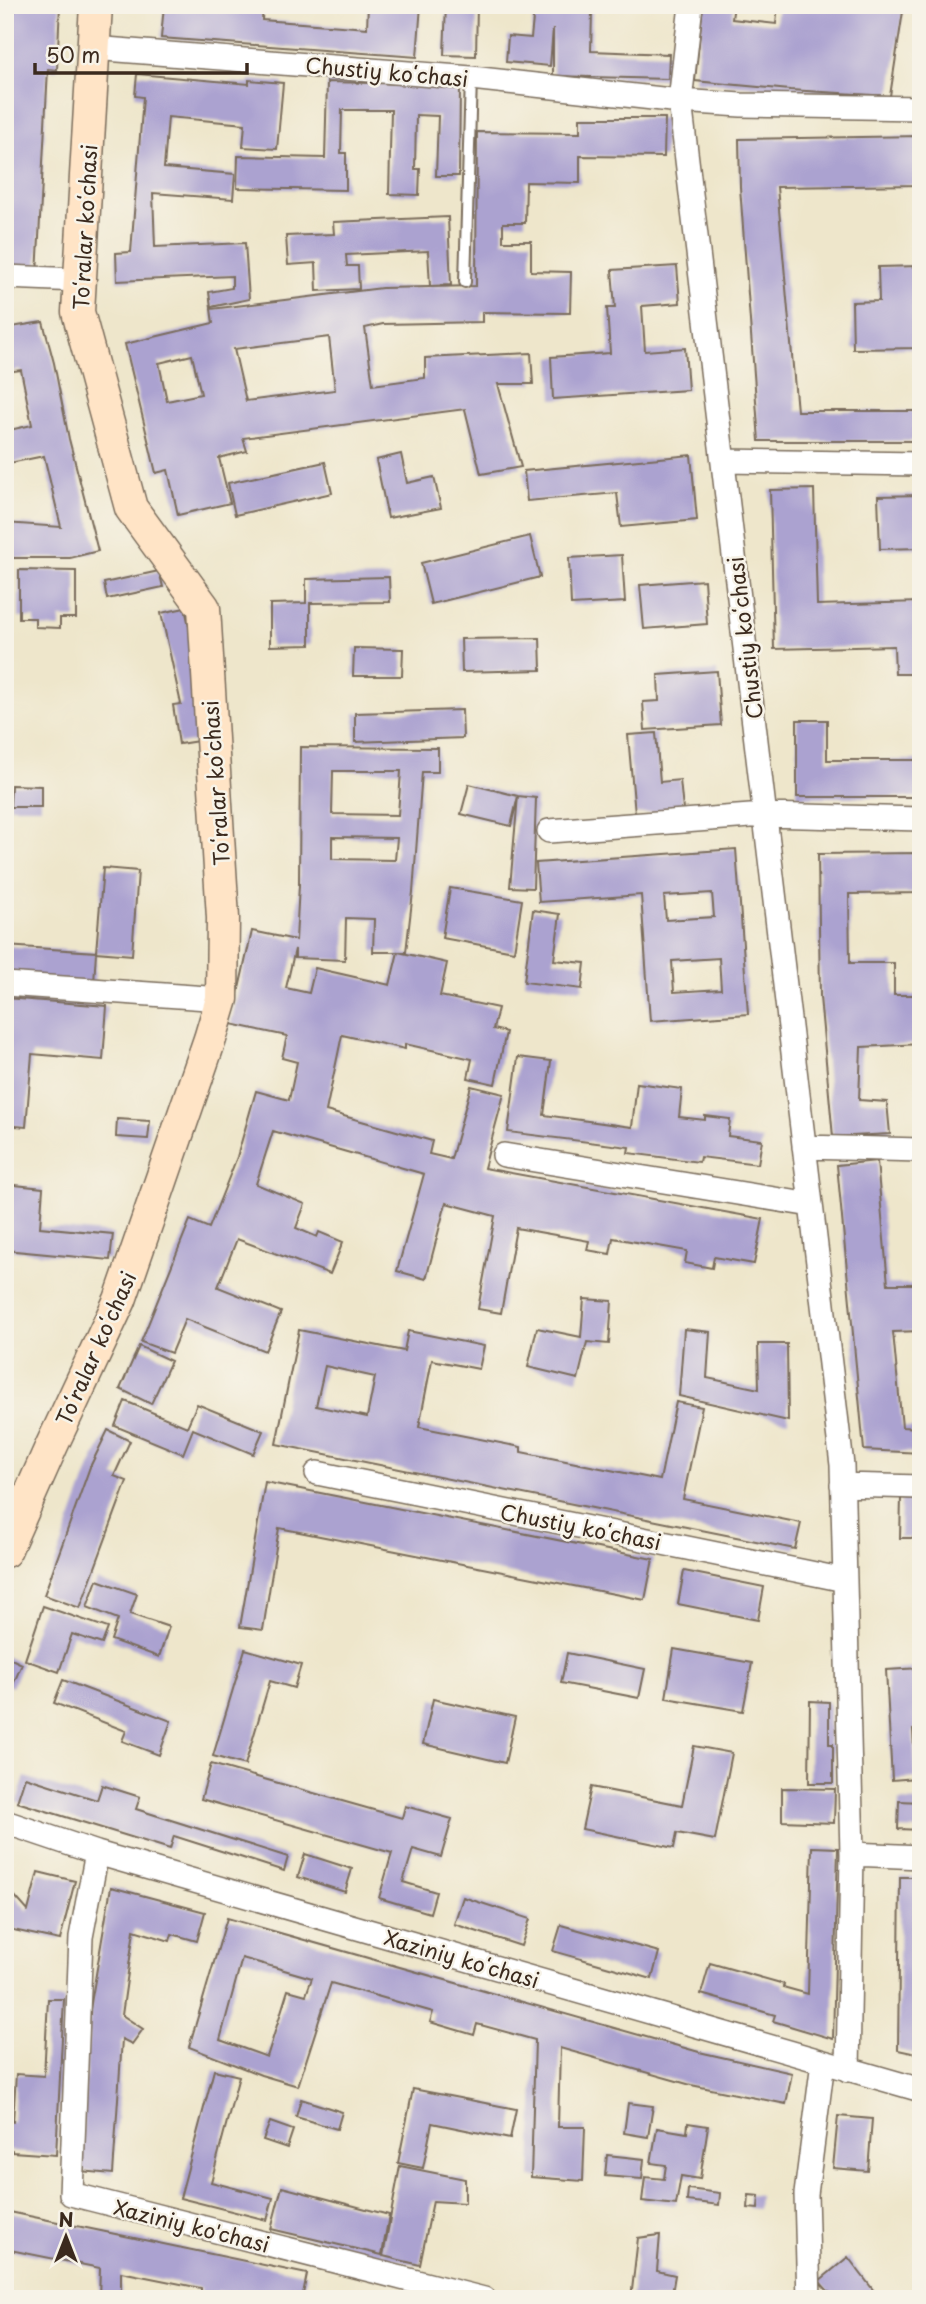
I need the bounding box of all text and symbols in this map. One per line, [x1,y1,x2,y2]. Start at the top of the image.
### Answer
scale bar [35,32,247,76]
text: 50 m [46,38,100,70]
street label: Chustiy koʻchasi [304,48,470,94]
street label: Toʻralar koʻchasi [64,143,104,311]
street label: Chustiy koʻchasi [718,555,770,721]
street label: Toʻralar koʻchasi [193,699,237,867]
street label: Toʻralar koʻchasi [47,1266,143,1430]
street label: Chustiy koʻchasi [498,1495,664,1557]
street label: Xaziniy koʻchasi [381,1921,543,1995]
street label: Xaziniy ko'chasi [111,2190,273,2260]
north arrow [32,2202,102,2272]
text: N [58,2205,74,2233]

